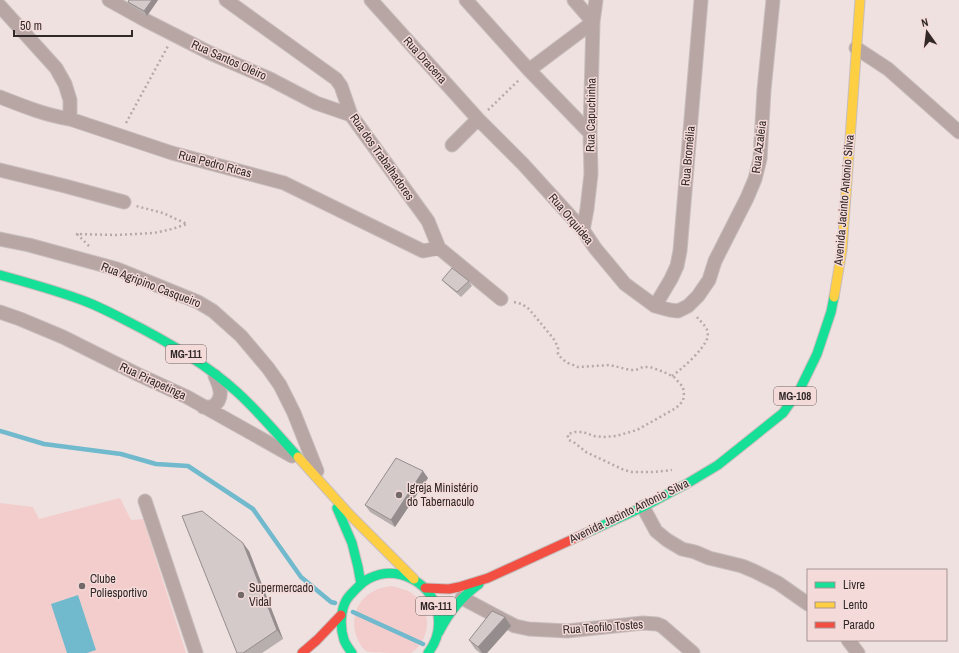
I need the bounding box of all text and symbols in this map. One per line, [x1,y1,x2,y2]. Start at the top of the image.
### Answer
scale bar [14,12,132,38]
north arrow [907,12,947,52]
text: N [920,15,929,30]
text: 50 m [20,18,42,34]
street label: Rua Dracena [400,33,451,87]
street label: Rua Santos Oleiro [189,36,269,84]
street label: Rua Capuchinha [582,77,600,152]
street label: Rua dos Trabalhadores [346,111,418,204]
street label: Rua Azaleia [748,119,770,174]
street label: Rua Bromélia [677,125,699,187]
street label: Avenida Jacinto Antonio Silva [830,133,858,267]
street label: Rua Pedro Ricas [177,147,253,181]
street label: Rua Orquidea [545,190,597,248]
street label: Rua Agripino Casqueiro [99,259,203,311]
road number: MG-111 [166,345,206,363]
street label: Rua Pirapetinga [117,359,189,404]
road number: MG-108 [774,387,816,405]
street label: Avenida Jacinto Antonio Silva [566,475,692,547]
place label: Igreja Ministério do Tabernaculo [407,480,478,510]
marker: Igreja Ministério do Tabernaculo [394,490,404,500]
legend [807,569,947,641]
place label: Clube Poliesportivo [90,571,147,601]
text: Livre [843,577,865,593]
place label: Supermercado Vidal [249,580,314,610]
marker: Clube Poliesportivo [77,581,87,591]
marker: Supermercado Vidal [236,590,246,600]
road number: MG-111 [416,597,456,615]
text: Lento [843,597,868,613]
street label: Rua Teofilo Tostes [562,616,644,638]
text: Parado [843,617,875,633]

